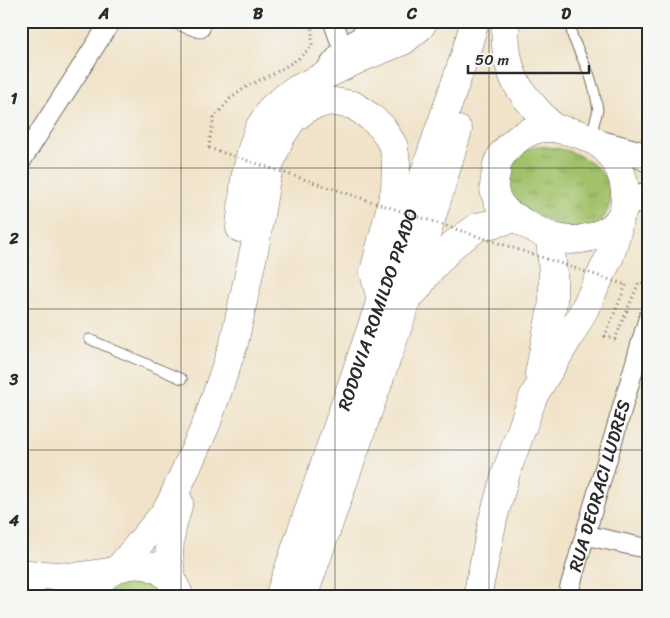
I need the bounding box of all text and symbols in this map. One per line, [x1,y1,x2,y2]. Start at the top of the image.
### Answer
text: A [98,0,109,28]
text: B [253,0,264,28]
text: C [406,0,418,28]
text: D [561,0,571,28]
scale bar [468,42,589,74]
text: 50 m [475,47,510,73]
text: 1 [11,84,18,113]
street label: RODOVIA ROMILDO PRADO [328,204,427,415]
text: 2 [8,224,19,253]
text: 3 [9,365,19,394]
street label: RUA DEORACI LUDRES [559,396,640,576]
text: 4 [8,506,19,535]

